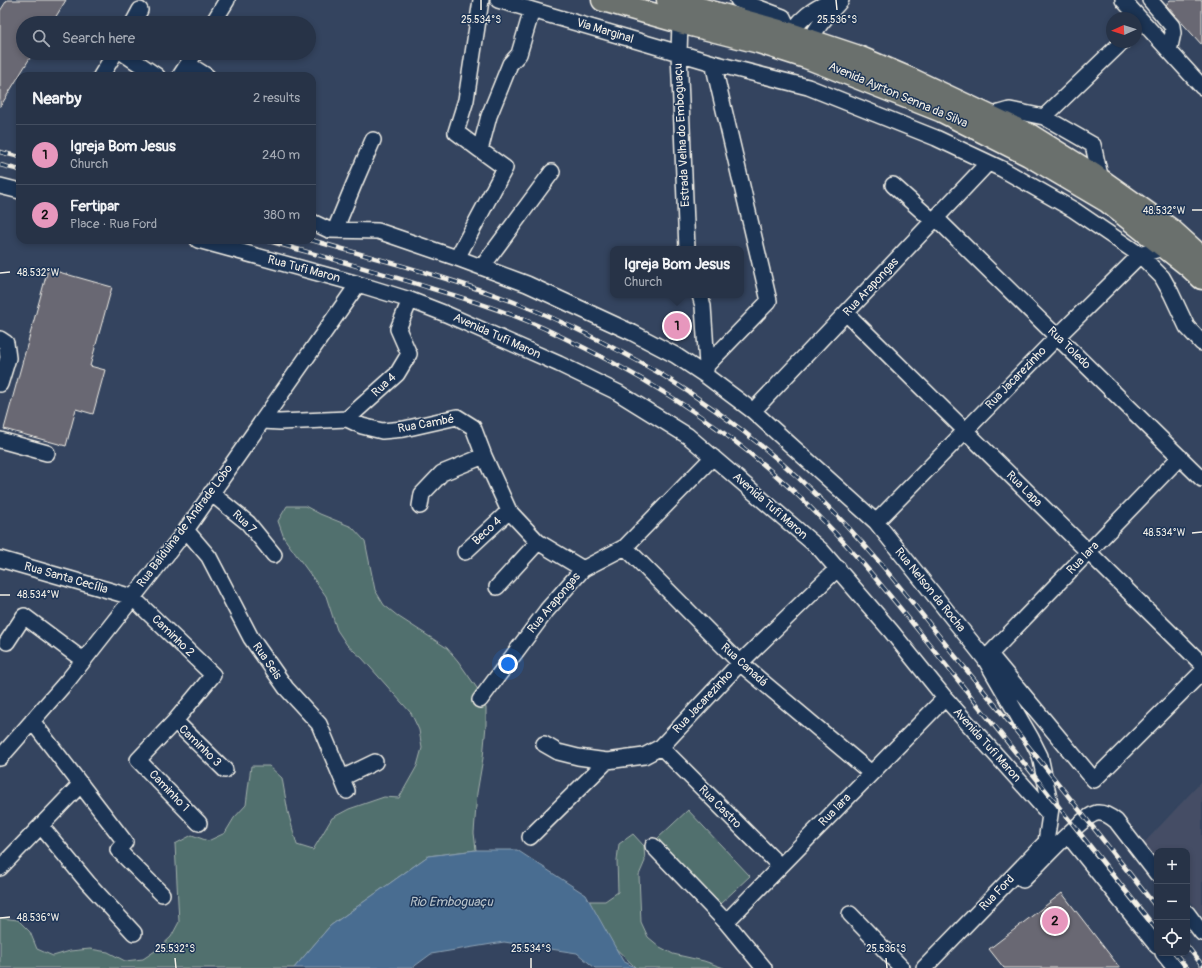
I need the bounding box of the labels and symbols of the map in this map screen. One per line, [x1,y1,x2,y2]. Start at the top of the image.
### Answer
north arrow [1106,12,1142,48]
text: 25.534°S [461,14,501,26]
text: 25.536°S [817,14,857,26]
street label: Via Marginal [574,15,636,47]
street label: Avenida Ayrton Senna da Silva [826,59,970,131]
street label: Estrada Velha do Emboguaçu [671,63,693,207]
text: 48.532°W [1143,205,1186,217]
street label: Rua Tufi Maron [266,252,342,286]
street label: Rua Arapongas [840,254,902,319]
text: 48.532°W [17,267,60,279]
street label: Avenida Tufi Maron [451,310,543,362]
pin: 1 [664,311,690,341]
street label: Rua Toledo [1044,324,1094,373]
street label: Rua Jacarezinho [982,343,1050,412]
street label: Rua 4 [369,370,399,400]
street label: Rua Cambé [397,412,455,436]
street label: Rua Balduina de Andrade Lobo [134,461,237,590]
street label: Rua Lapa [1003,468,1045,510]
street label: Avenida Tufi Maron [729,469,811,543]
street label: Rua 7 [229,507,260,537]
street label: Beco 4 [469,514,505,548]
text: 48.534°W [1143,527,1186,539]
street label: Rua Iara [1064,538,1103,578]
street label: Rua Nelson da Rocha [891,545,969,635]
street label: Rua Santa Cecília [22,559,110,597]
street label: Rua Arapongas [524,569,584,636]
text: 48.534°W [17,589,60,601]
street label: Caminho 2 [148,612,198,660]
street label: Rua Seis [249,640,285,683]
street label: Rua Canadá [718,640,771,690]
your location [498,654,518,674]
street label: Rua Jacarezinho [670,667,737,737]
street label: Avenida Tufi Maron [950,705,1024,785]
street label: Caminho 3 [175,722,225,770]
street label: Caminho 1 [146,767,192,815]
street label: Rua Castro [695,782,745,832]
street label: Rua Iara [816,790,855,830]
street label: Rua Ford [976,872,1018,914]
water label: Rio Emboguaçu [409,894,494,910]
pin: 2 [1042,906,1068,936]
text: 48.536°W [17,912,60,924]
text: 25.532°S [155,943,195,955]
text: 25.534°S [511,943,551,955]
text: 25.536°S [866,943,906,955]

